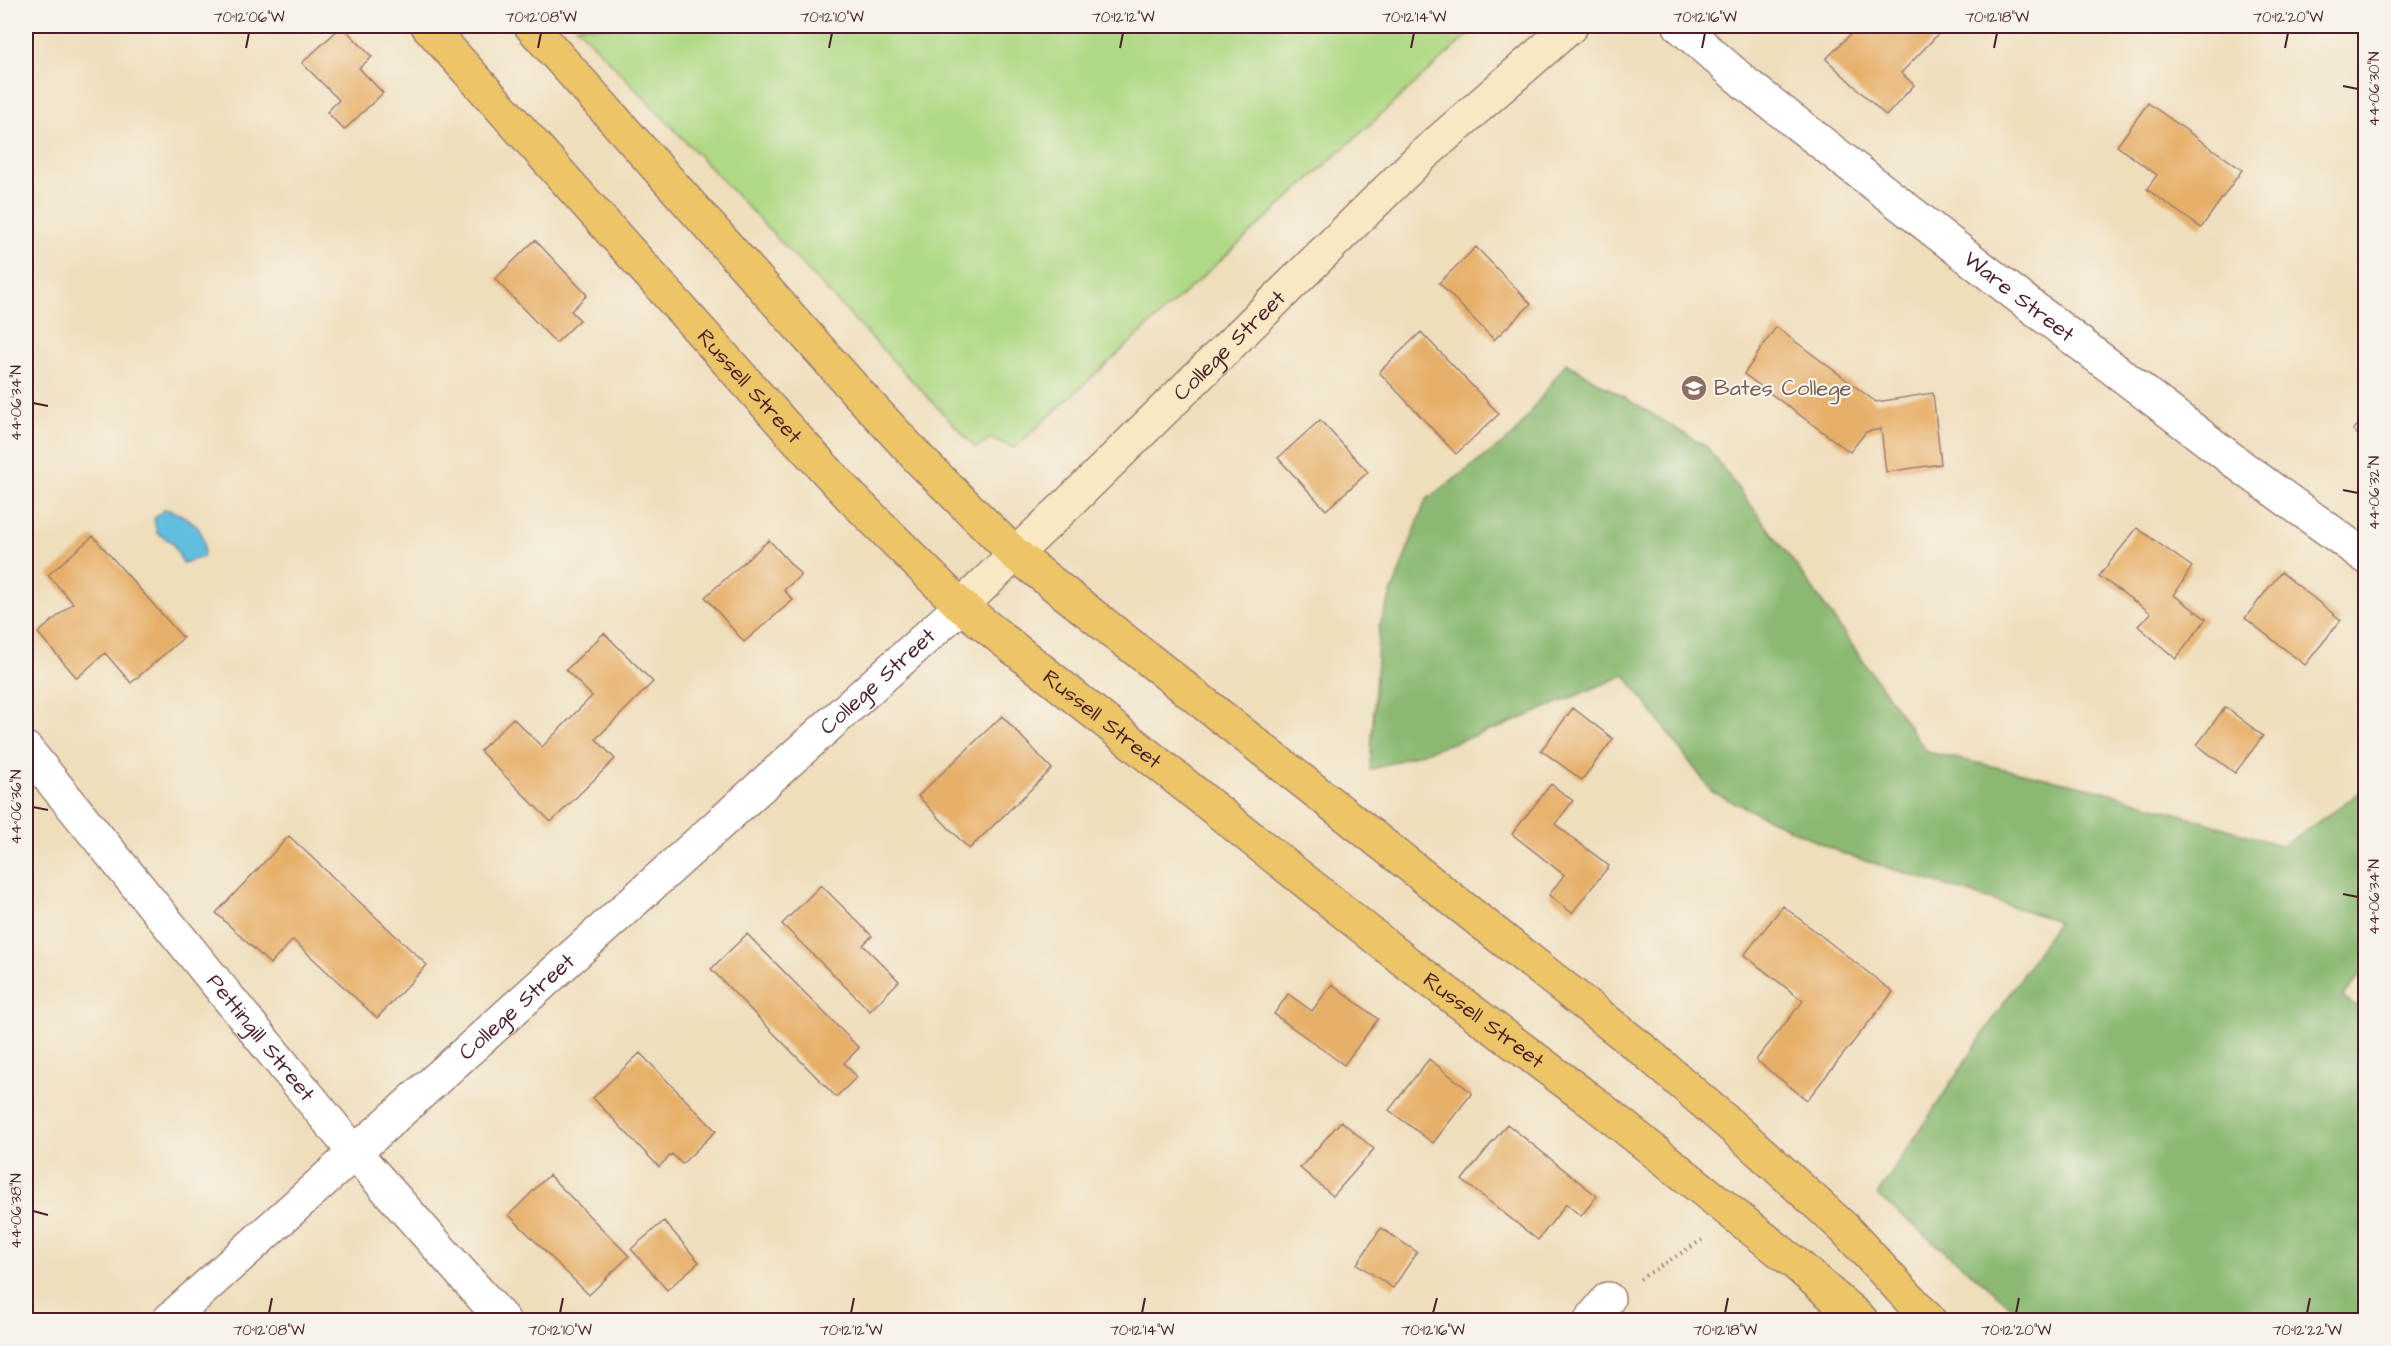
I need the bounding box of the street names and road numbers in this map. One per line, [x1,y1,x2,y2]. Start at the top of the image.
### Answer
street label: Ware Street [1957,244,2081,349]
street label: College Street [1166,283,1293,408]
street label: Russell Street [690,322,810,451]
street label: College Street [813,621,943,742]
street label: Russell Street [1036,662,1169,776]
street label: College Street [452,946,582,1067]
street label: Russell Street [1417,965,1551,1076]
street label: Pettingill Street [199,967,322,1108]

